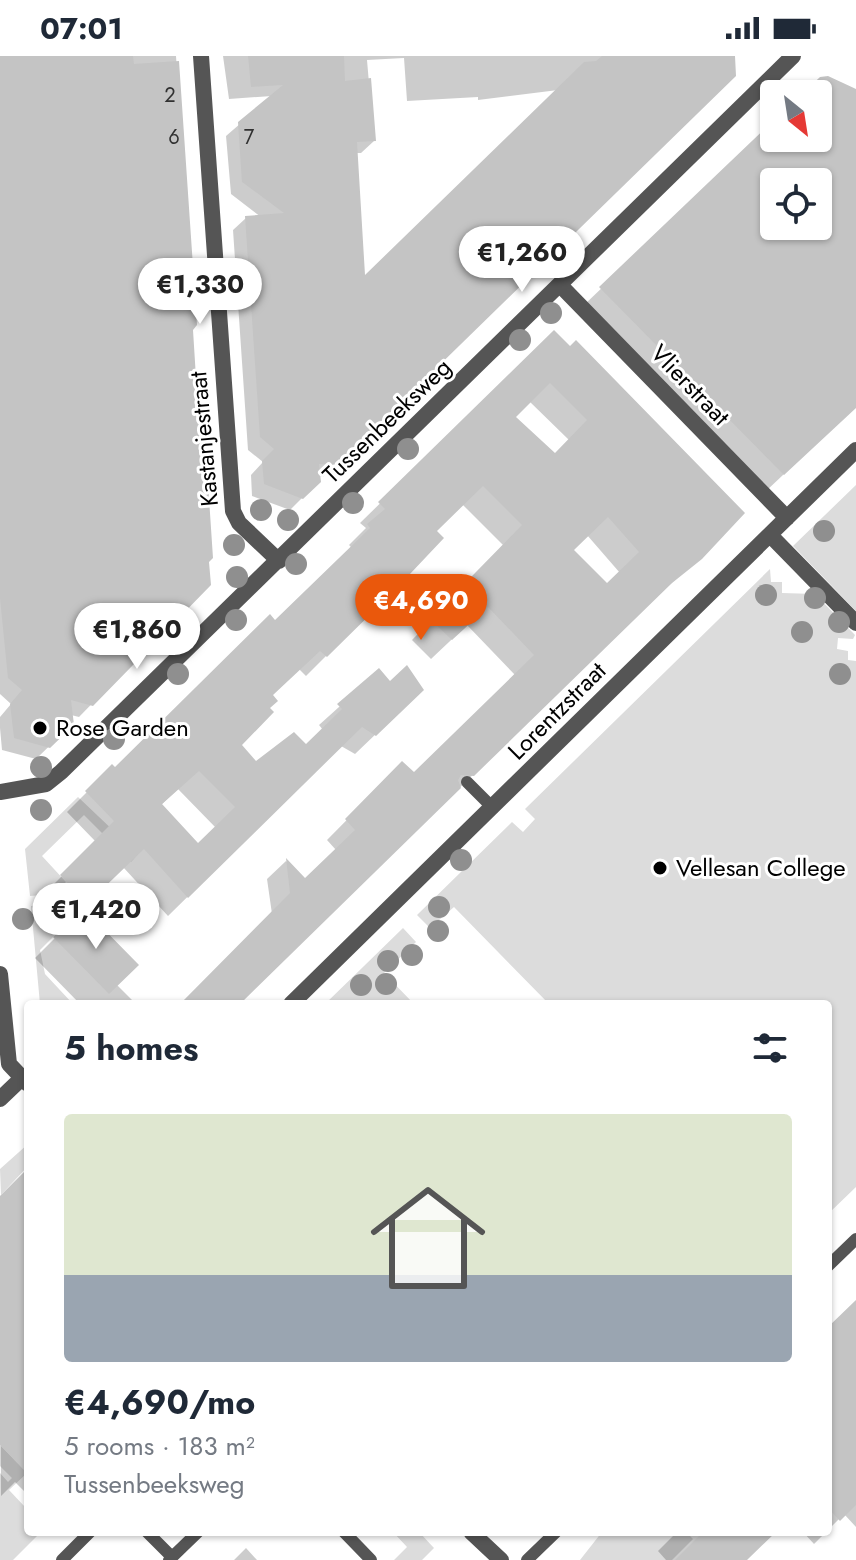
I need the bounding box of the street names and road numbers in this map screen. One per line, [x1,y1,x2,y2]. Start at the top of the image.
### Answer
street label: Vlierstraat [643,336,738,433]
street label: Tussenbeeksweg [315,350,459,491]
street label: Kastanjestraat [180,370,227,508]
street label: Lorentzstraat [500,654,614,768]

